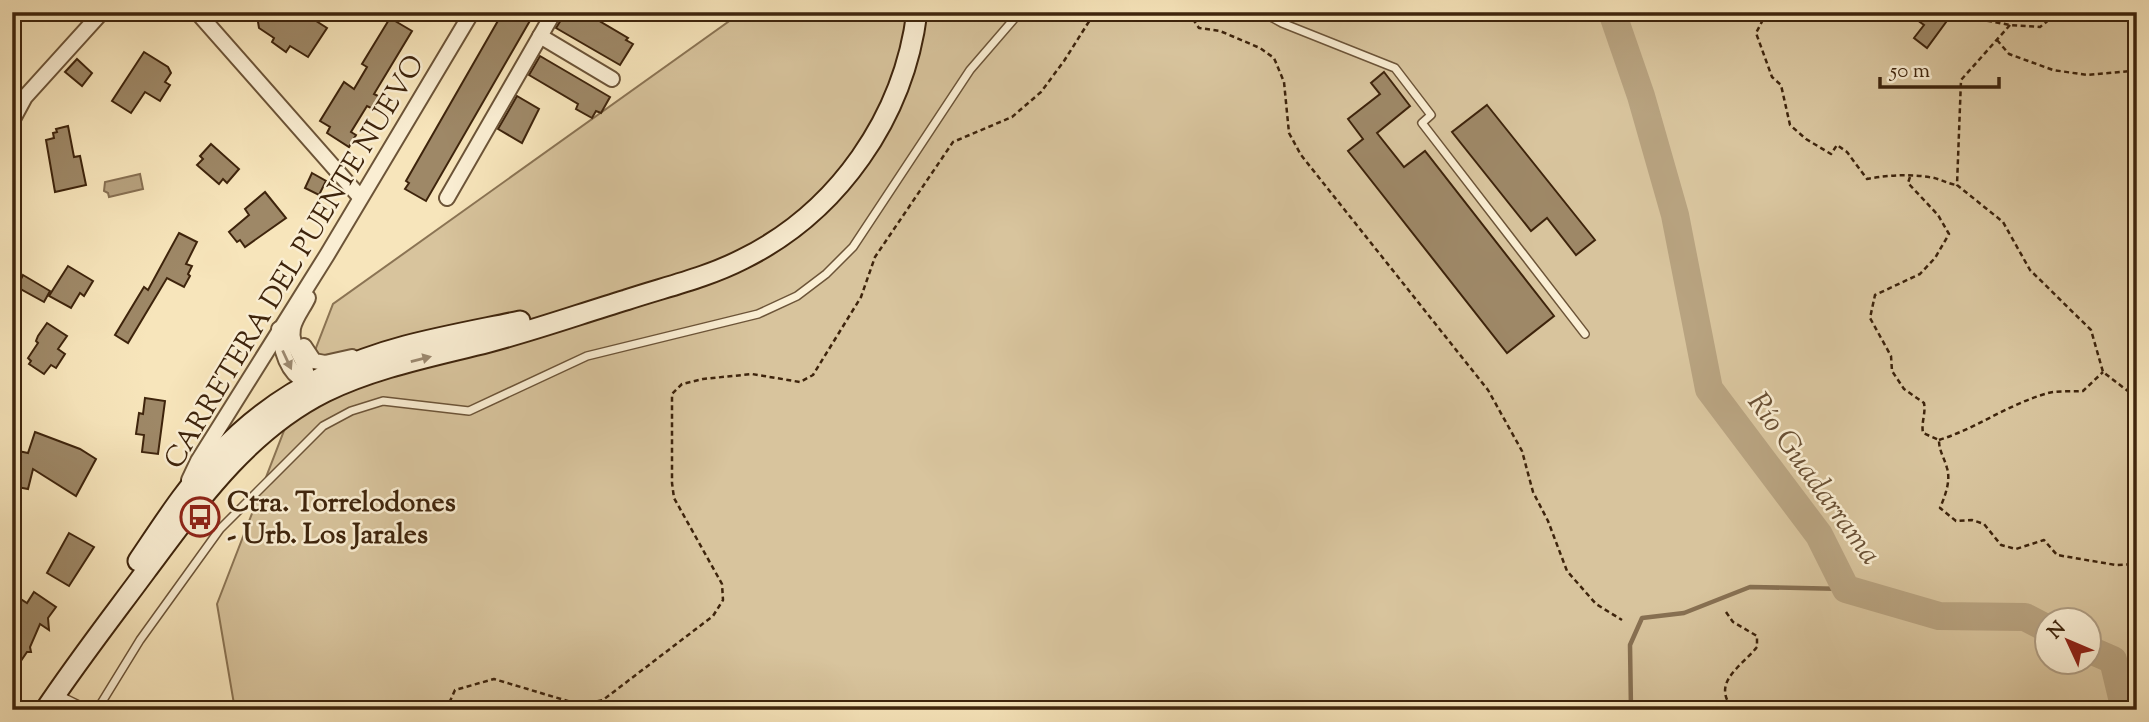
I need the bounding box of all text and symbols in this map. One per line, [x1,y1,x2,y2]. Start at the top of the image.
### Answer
scale bar [1880,46,1998,90]
street label: CARRETERA DEL PUENTE NUEVO [156,48,436,477]
text: 50 m [1889,57,1930,87]
one-way arrow [281,350,293,370]
one-way arrow [411,353,433,364]
water label: Río Guadarrama [1736,384,1890,575]
place label: Ctra. Torrelodones - Urb. Los Jarales [227,484,456,556]
bus stop icon: Ctra. Torrelodones - Urb. Los Jarales [179,496,221,538]
north arrow [2034,606,2104,676]
text: N [2043,616,2073,646]

